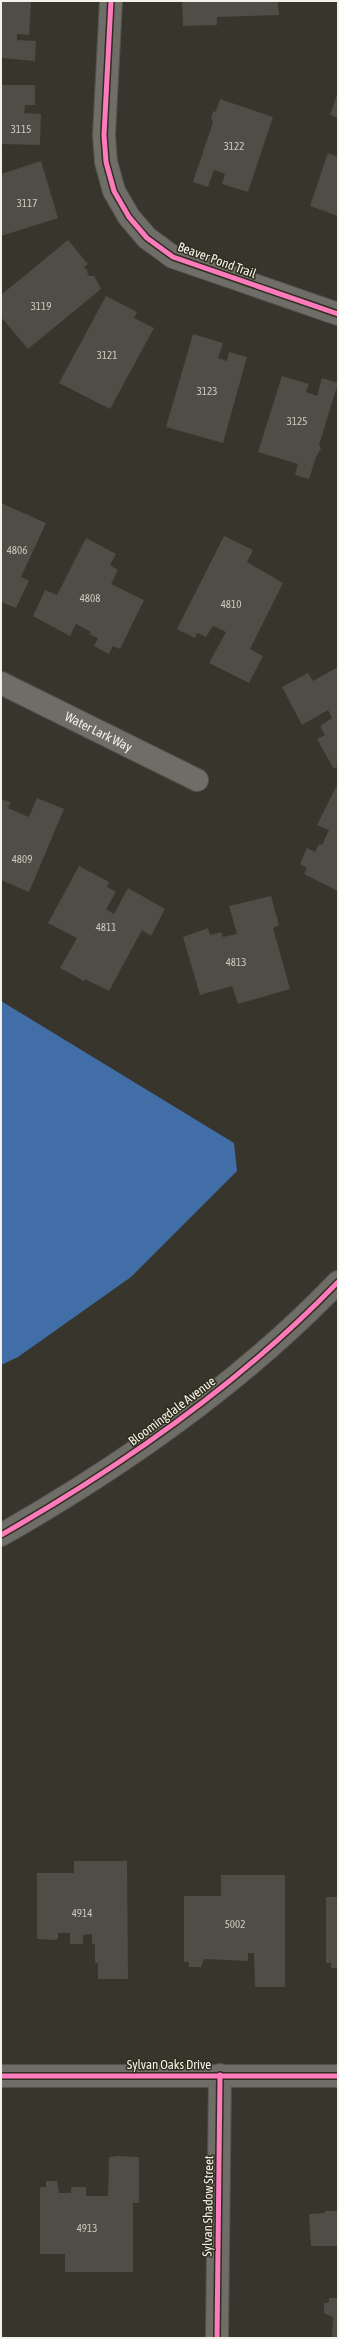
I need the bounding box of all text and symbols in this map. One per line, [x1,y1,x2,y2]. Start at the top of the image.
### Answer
house number: 3115 [11,123,31,135]
house number: 3122 [224,140,244,152]
house number: 3117 [17,197,37,209]
street label: Beaver Pond Trail [176,239,259,281]
house number: 3119 [31,300,51,312]
house number: 3121 [97,349,117,361]
house number: 3123 [197,385,217,397]
house number: 3125 [287,415,307,427]
house number: 4806 [7,544,27,556]
house number: 4808 [80,592,100,604]
house number: 4810 [221,598,241,610]
street label: Water Lark Way [63,708,135,755]
house number: 4809 [12,853,32,865]
house number: 4811 [96,921,116,933]
house number: 4813 [226,956,246,968]
street label: Bloomingdale Avenue [126,1373,218,1449]
house number: 4914 [72,1907,92,1919]
house number: 5002 [225,1918,245,1930]
street label: Sylvan Oaks Drive [127,2057,211,2072]
street label: Sylvan Shadow Street [200,2155,216,2257]
house number: 4913 [77,2222,97,2234]

